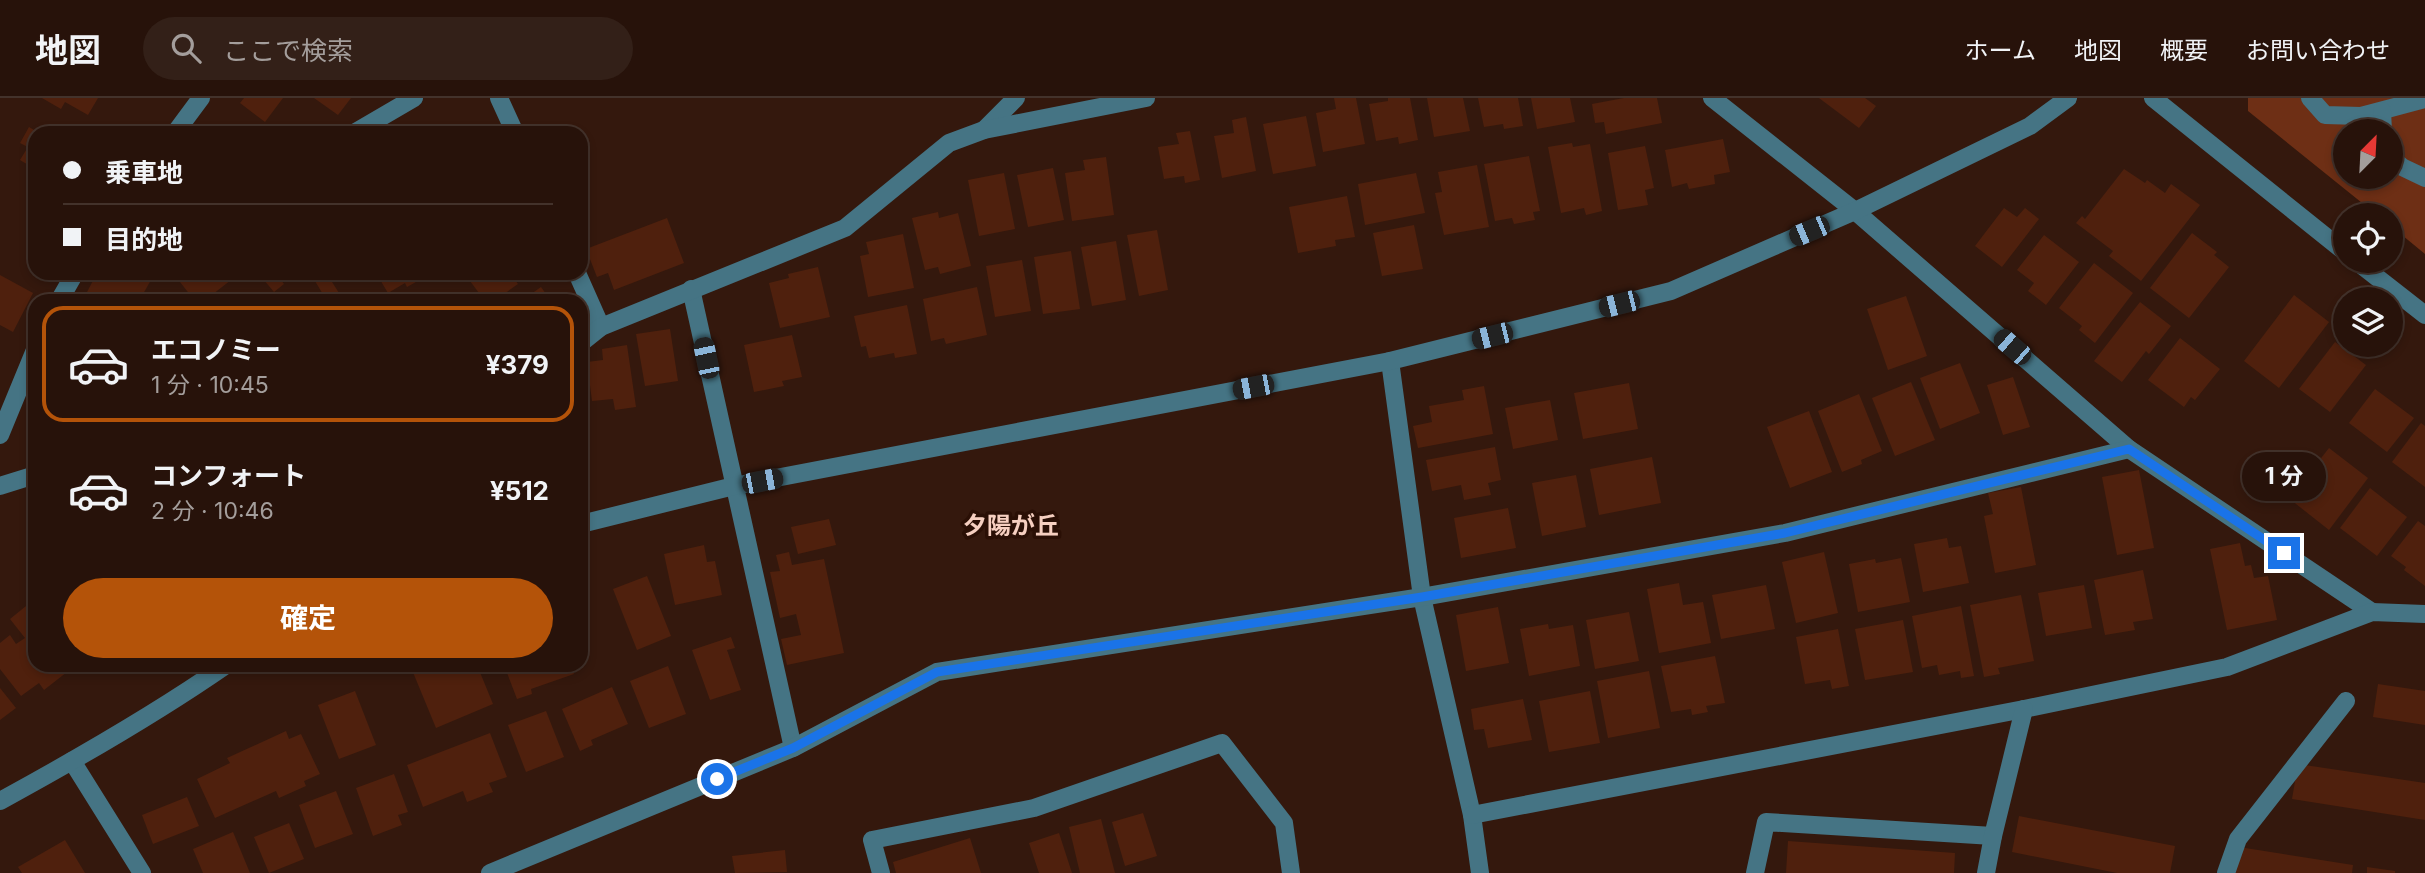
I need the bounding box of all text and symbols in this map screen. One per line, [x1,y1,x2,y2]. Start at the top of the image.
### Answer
search box [143,17,633,80]
icon: search [167,29,205,67]
text: 地図 [35,30,101,70]
text: ここで検索 [223,35,353,66]
text: ホーム [1965,36,2036,65]
text: 地図 [2074,36,2122,65]
text: 概要 [2160,36,2208,65]
text: お問い合わせ [2246,36,2390,65]
north arrow [2333,119,2403,189]
map controls [2333,119,2403,357]
text: 乗車地 [105,157,183,188]
button: locate [2333,203,2403,273]
car [1786,213,1833,249]
text: 目的地 [105,224,183,255]
button: layers [2333,287,2403,357]
car [1597,289,1642,319]
car [1470,321,1515,351]
car [1990,325,2035,369]
icon: car [67,333,130,396]
text: エコノミー [151,334,281,365]
car [692,335,721,381]
text: ¥379 [486,349,549,380]
text: 1 分 · 10:45 [151,371,269,399]
car [1231,373,1276,401]
callout: 1 分 [2242,452,2326,500]
icon: car [67,459,130,522]
text: コンフォート [151,460,306,491]
text: 1 分 [2265,462,2303,490]
car [740,467,785,495]
text: ¥512 [490,475,549,506]
text: 2 分 · 10:46 [151,497,274,525]
district label: 夕陽が丘 [963,511,1059,540]
route end [2268,537,2300,569]
button: 確定 [63,578,553,658]
route start [701,763,733,795]

